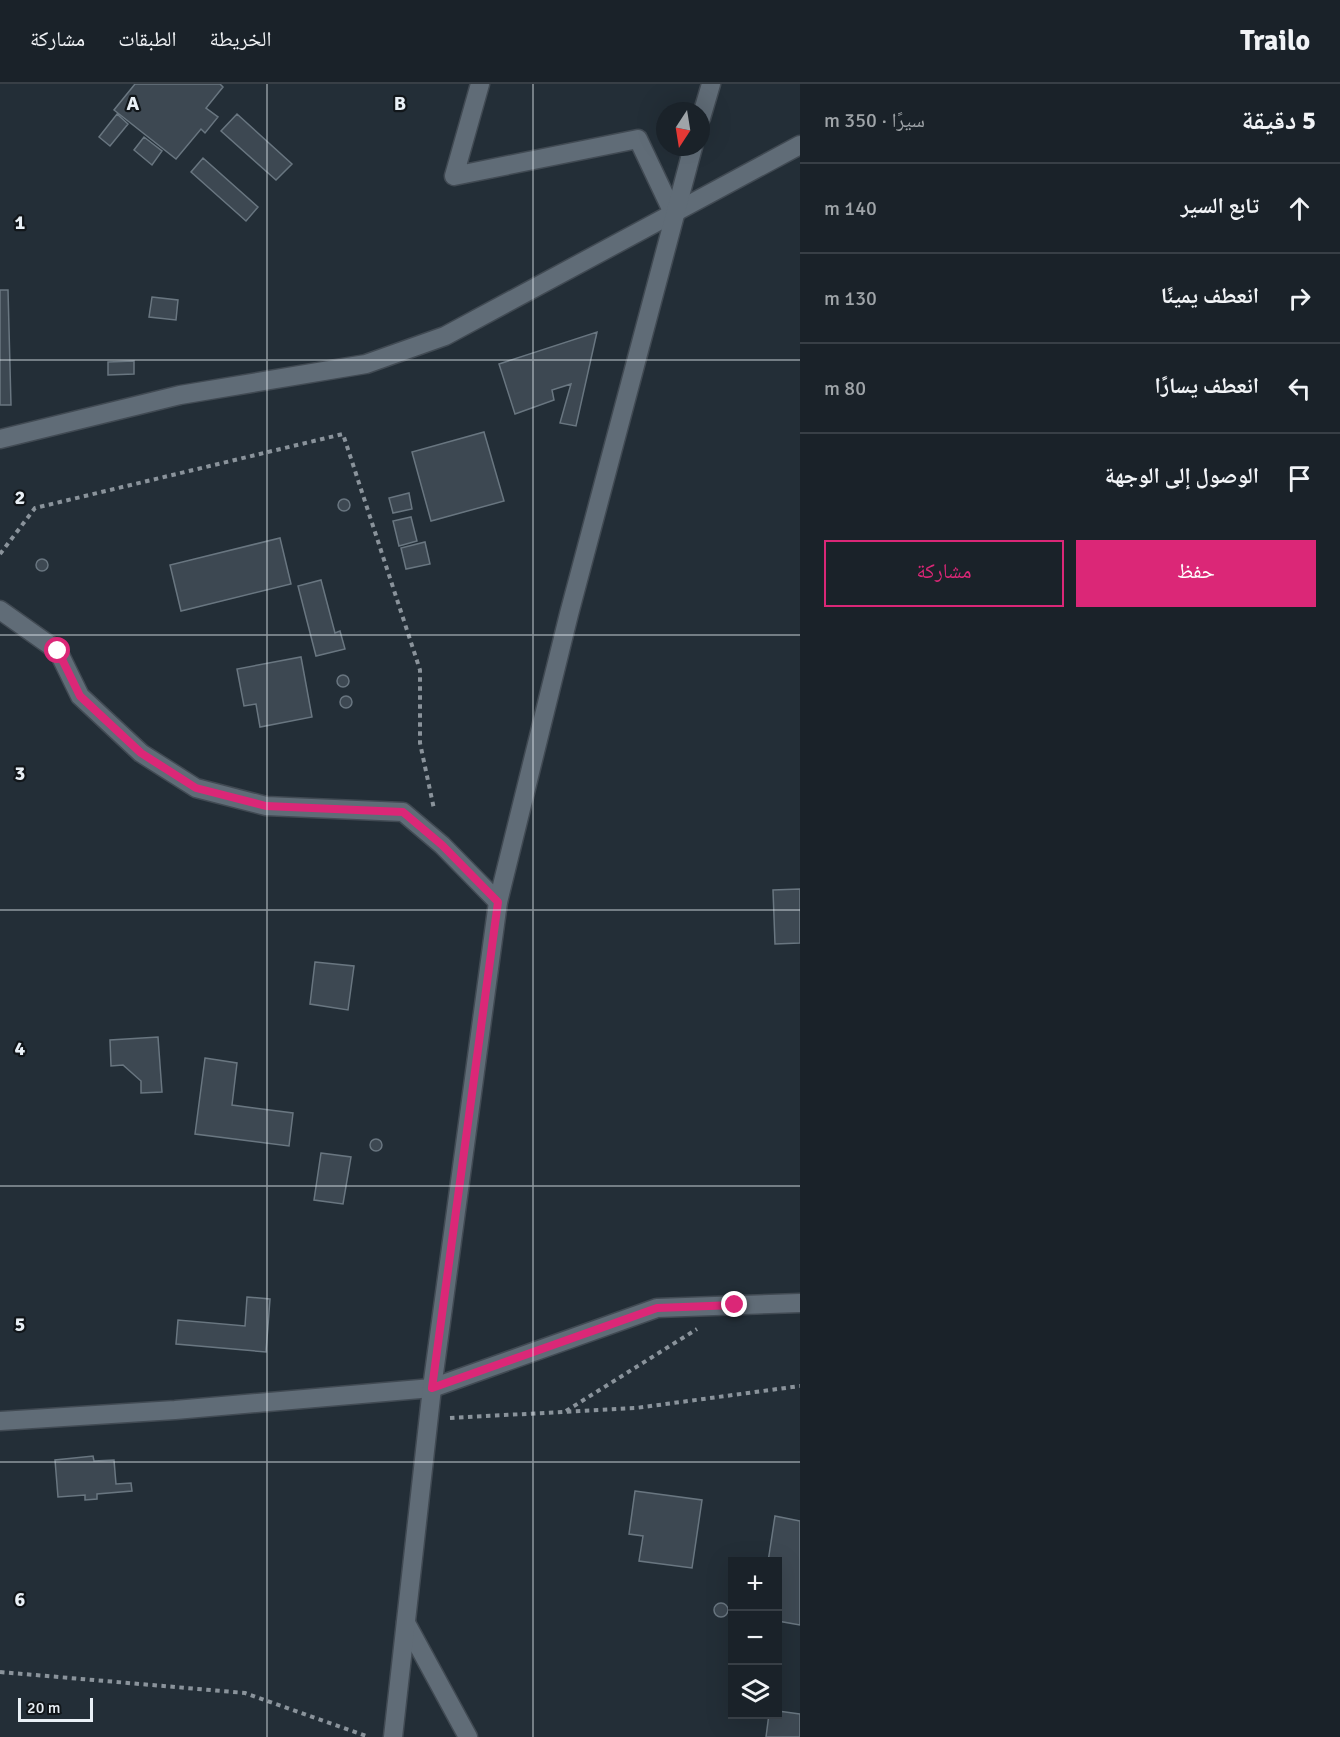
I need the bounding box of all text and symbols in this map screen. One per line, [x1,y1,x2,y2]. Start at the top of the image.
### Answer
text: Trailo [1240,24,1310,58]
text: مشاركة [30,26,85,52]
text: الطبقات [118,26,177,52]
text: الخريطة [210,26,271,52]
text: A [127,91,140,116]
text: B [394,91,406,116]
north arrow [656,102,710,156]
text: 5 دقيقة [1242,105,1316,137]
text: سيرًا · 350 m [824,108,925,133]
text: تابع السير [1181,192,1259,219]
icon: ahead [1283,192,1316,225]
text: 140 m [824,196,877,221]
text: 1 [15,210,26,235]
text: انعطف يمينًا [1161,282,1259,309]
icon: right [1283,282,1316,315]
text: 130 m [824,286,877,311]
text: انعطف يسارًا [1154,372,1259,399]
icon: left [1283,372,1316,405]
text: 80 m [824,376,866,401]
text: الوصول إلى الوجهة [1105,462,1259,489]
icon: arrive [1283,462,1316,495]
text: 2 [15,485,25,510]
button: مشاركة [824,540,1064,607]
button: حفظ [1076,540,1316,607]
route start [44,637,70,663]
text: 3 [15,761,25,786]
text: 4 [15,1036,26,1061]
route end [721,1291,747,1317]
text: 5 [15,1312,25,1337]
map controls [728,1557,782,1719]
button: + [728,1557,782,1611]
text: 6 [15,1587,26,1612]
button: − [728,1611,782,1665]
button: layers [728,1665,782,1719]
scale bar [18,1695,93,1722]
text: 20 m [27,1698,61,1718]

